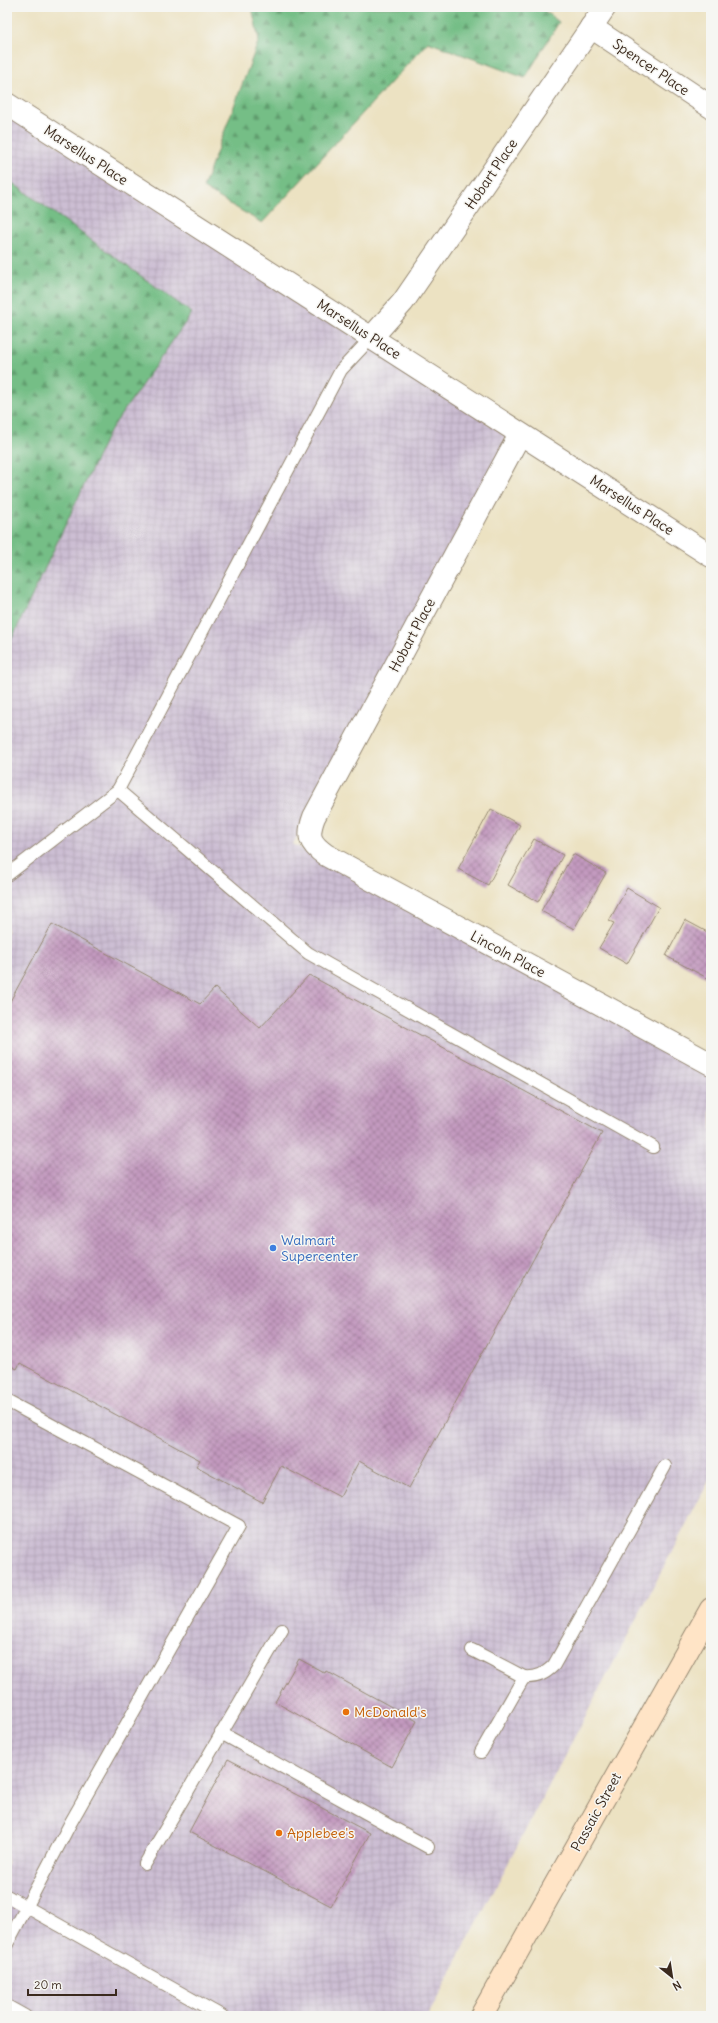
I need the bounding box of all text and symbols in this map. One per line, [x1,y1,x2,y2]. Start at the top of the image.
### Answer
street label: Spencer Place [609,35,693,99]
street label: Marsellus Place [40,121,132,189]
street label: Hobart Place [461,135,521,213]
street label: Marsellus Place [313,295,405,363]
street label: Marsellus Place [586,471,678,539]
street label: Hobart Place [385,595,439,675]
street label: Lincoln Place [467,927,549,981]
place label: Walmart Supercenter [281,1231,359,1265]
marker: Walmart Supercenter [268,1243,278,1253]
place label: McDonald's [354,1703,427,1721]
marker: McDonald's [341,1707,351,1717]
street label: Passaic Street [567,1769,625,1855]
place label: Applebee's [287,1824,354,1842]
marker: Applebee's [274,1828,284,1838]
north arrow [652,1957,692,1997]
scale bar [28,1971,116,1997]
text: 20 m [34,1977,62,1992]
text: N [670,1978,684,1994]

